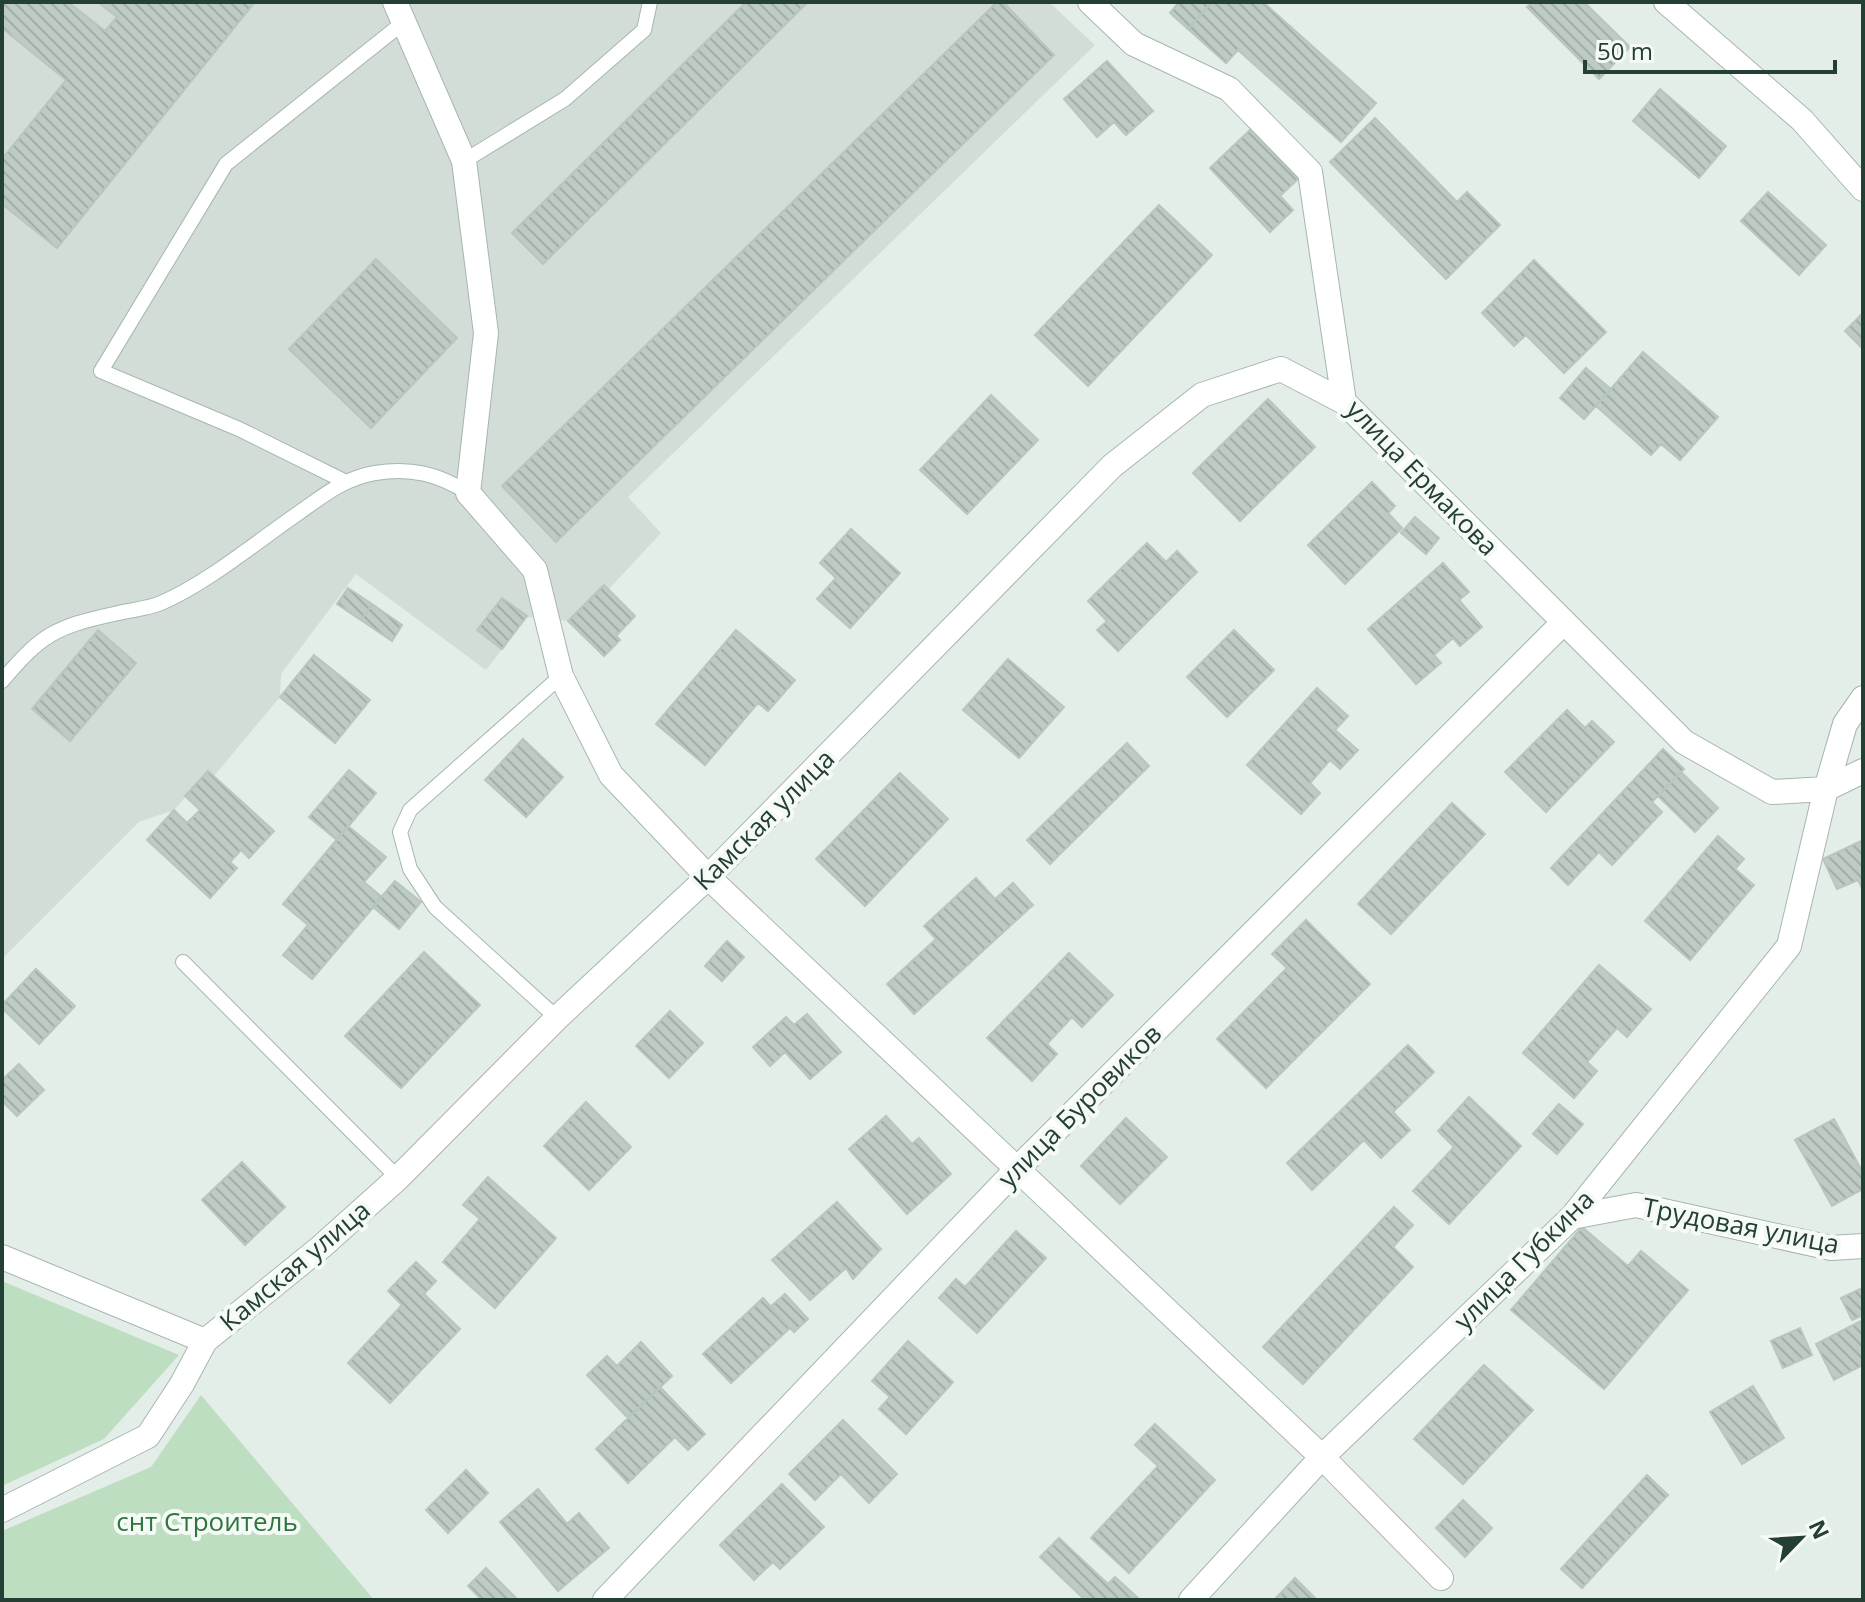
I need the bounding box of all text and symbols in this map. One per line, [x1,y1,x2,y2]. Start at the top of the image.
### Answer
scale bar [1585,24,1835,74]
text: 50 m [1597,34,1653,67]
street label: улица Ермакова [1339,391,1507,563]
street label: Камская улица [685,741,842,898]
street label: улица Буровиков [990,1016,1169,1195]
street label: улица Губкина [1445,1181,1601,1337]
street label: Трудовая улица [1640,1188,1843,1262]
street label: Камская улица [212,1192,377,1339]
north arrow [1761,1498,1841,1578]
park label: снт Строитель [116,1503,298,1539]
text: N [1803,1515,1837,1544]

